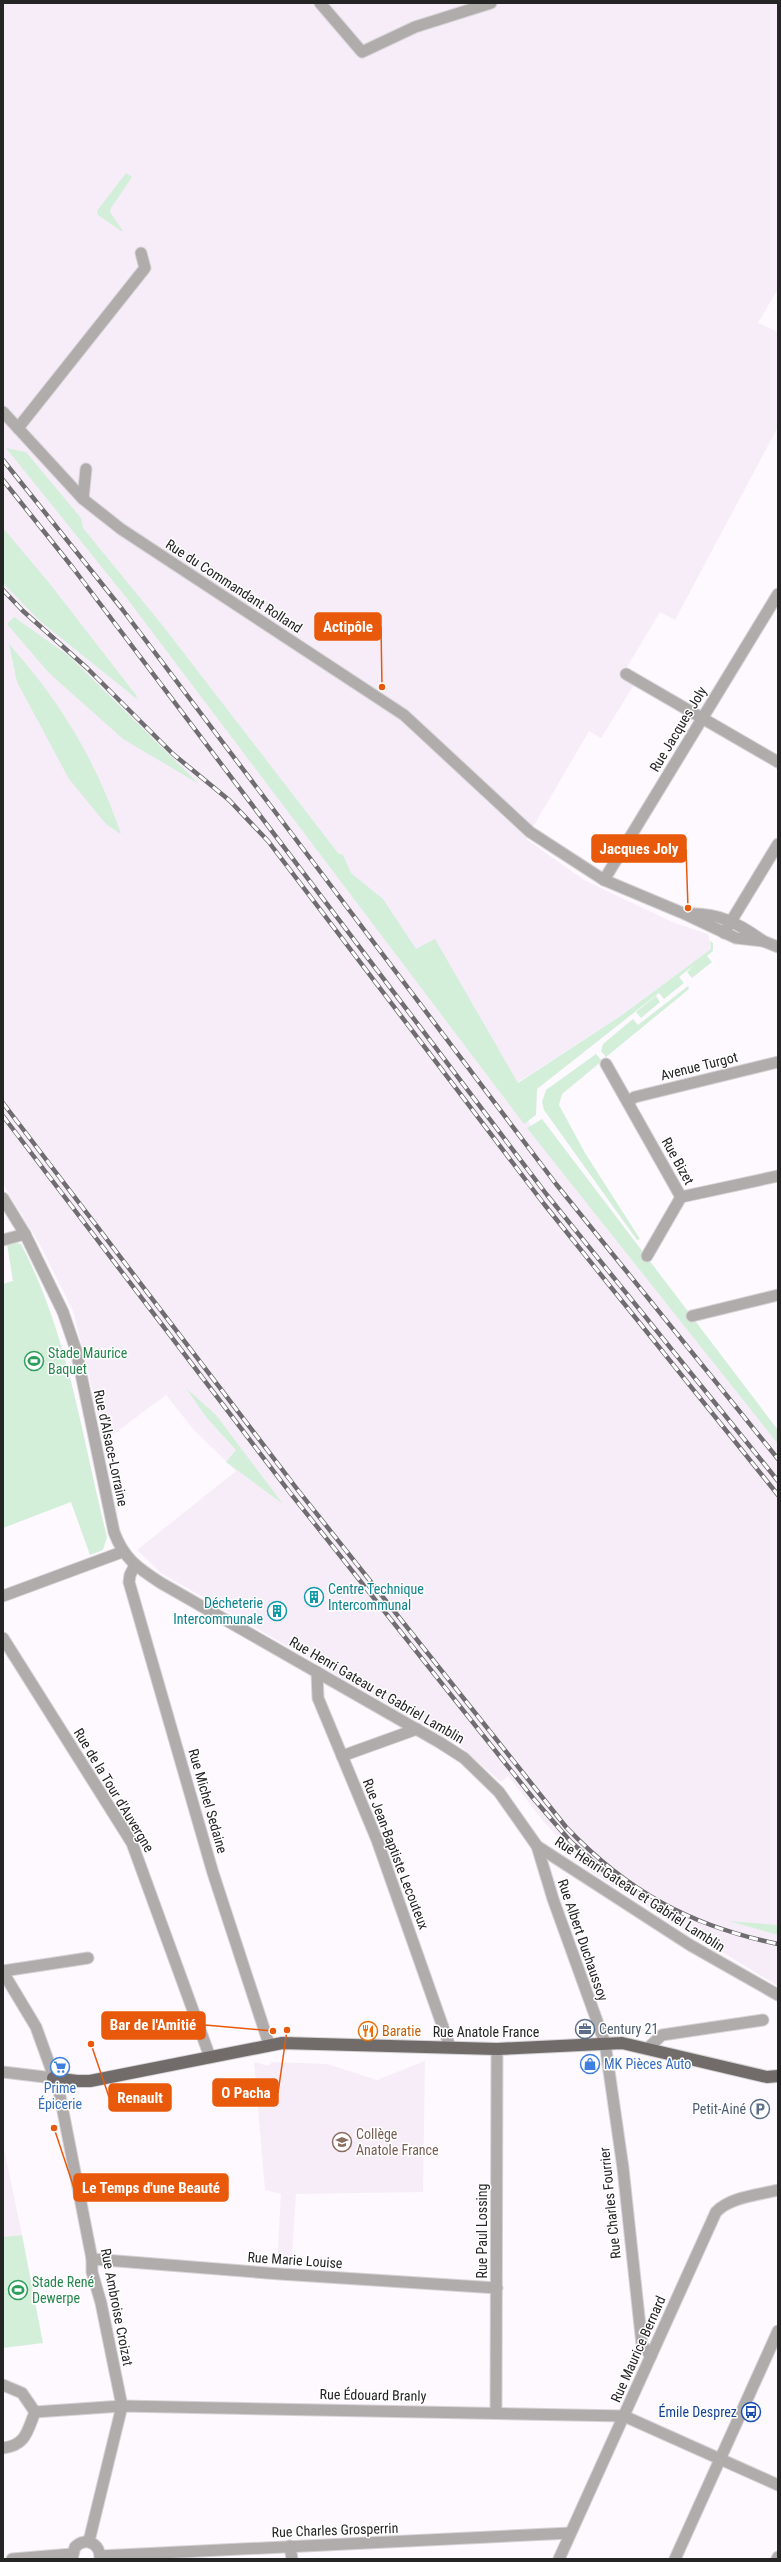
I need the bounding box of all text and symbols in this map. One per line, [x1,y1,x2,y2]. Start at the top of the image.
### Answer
street label: Rue du Commandant Rolland [163,536,305,636]
callout: Actipôle [315,613,381,640]
text: Actipôle [323,618,373,636]
street label: Rue Jacques Joly [646,683,710,775]
callout: Jacques Joly [592,835,686,862]
text: Jacques Joly [600,840,679,858]
street label: Avenue Turgot [659,1049,739,1083]
street label: Rue Bizet [659,1135,697,1187]
place label: Stade Maurice Baquet [48,1345,128,1377]
sports icon: Stade Maurice Baquet [23,1350,45,1372]
street label: Rue d'Alsace-Lorraine [91,1388,131,1508]
place label: Centre Technique Intercommunal [328,1581,424,1613]
building icon: Centre Technique Intercommunal [303,1586,325,1608]
place label: Décheterie Intercommunale [173,1595,263,1627]
building icon: Décheterie Intercommunale [266,1600,288,1622]
street label: Rue Henri Gateau et Gabriel Lamblin [287,1633,467,1747]
street label: Rue de la Tour d'Auvergne [71,1725,158,1855]
street label: Rue Michel Sedaine [185,1747,231,1856]
street label: Rue Jean-Baptiste Lecouteux [360,1776,432,1932]
street label: Rue Henri Gateau et Gabriel Lamblin [552,1833,728,1955]
street label: Rue Albert Duchaussoy [555,1877,611,2003]
callout: Bar de l'Amitié [102,2012,205,2039]
text: Bar de l'Amitié [110,2016,196,2034]
office icon: Century 21 [574,2018,596,2040]
restaurant icon: Baratie [357,2020,379,2042]
place label: Century 21 [599,2021,658,2037]
place label: Baratie [382,2023,421,2039]
street label: Rue Anatole France [433,2024,540,2040]
shop icon: MK Pièces Auto [579,2053,601,2075]
supermarket icon: Prime Épicerie [49,2056,71,2078]
place label: MK Pièces Auto [604,2056,691,2072]
callout: O Pacha [213,2079,278,2106]
place label: Prime Épicerie [38,2080,83,2112]
callout: Renault [109,2084,171,2111]
text: O Pacha [221,2084,271,2102]
text: Renault [117,2089,163,2107]
parking icon: Petit-Ainé [749,2098,771,2120]
place label: Petit-Ainé [692,2101,746,2117]
place label: Collège Anatole France [356,2126,439,2158]
school or university icon: Collège Anatole France [331,2131,353,2153]
street label: Rue Charles Fourrier [596,2146,624,2260]
callout: Le Temps d'une Beauté [74,2174,228,2201]
text: Le Temps d'une Beauté [82,2179,220,2197]
street label: Rue Paul Lossing [474,2184,490,2278]
street label: Rue Ambroise Croizat [98,2247,136,2367]
street label: Rue Marie Louise [247,2249,343,2271]
place label: Stade René Dewerpe [32,2274,95,2306]
sports icon: Stade René Dewerpe [7,2279,29,2301]
street label: Rue Maurice Bernard [607,2293,669,2405]
street label: Rue Édouard Branly [320,2385,427,2404]
bus stop icon: Émile Desprez [740,2401,762,2423]
place label: Émile Desprez [659,2403,737,2420]
street label: Rue Charles Grosperrin [271,2520,399,2540]

